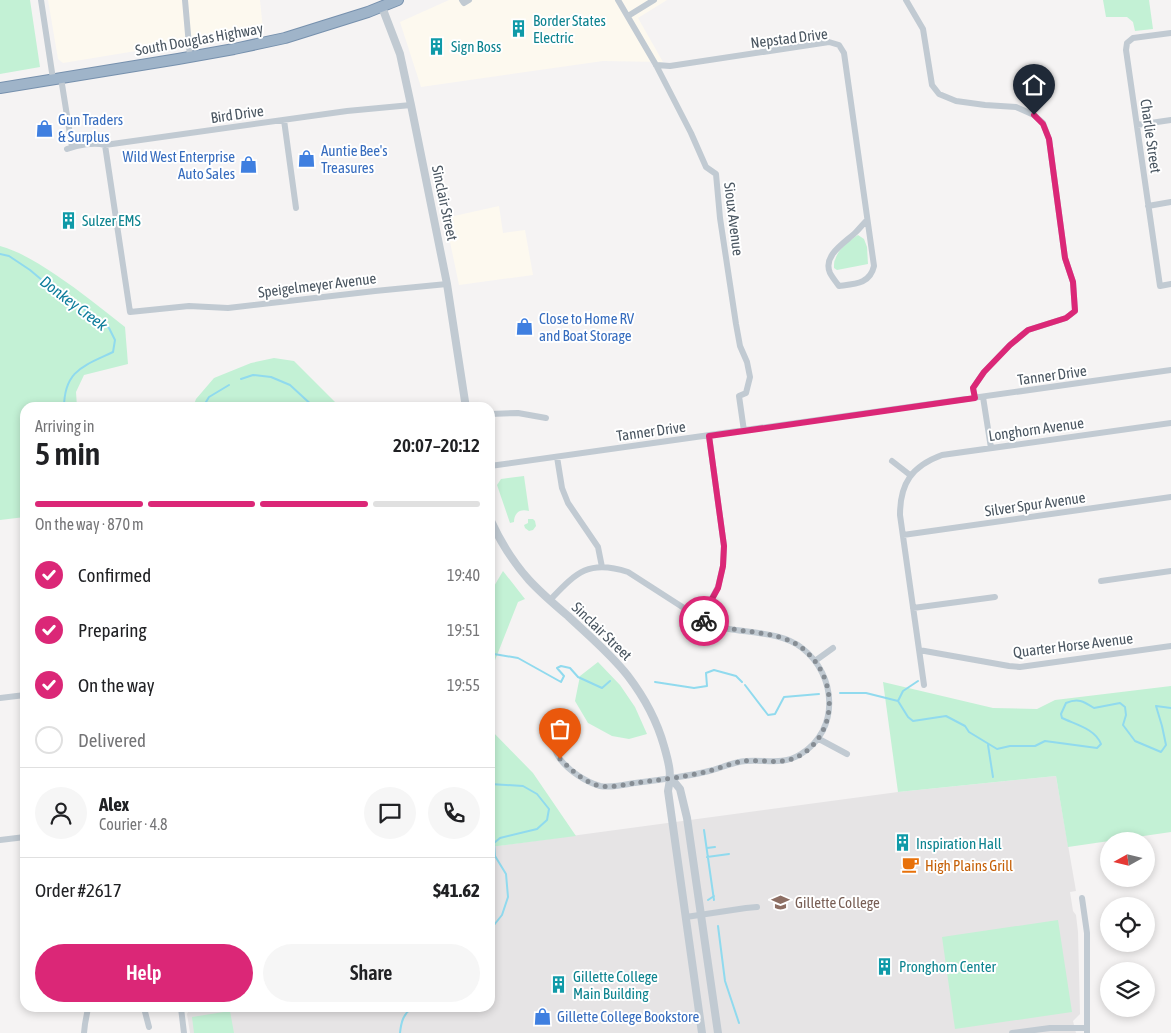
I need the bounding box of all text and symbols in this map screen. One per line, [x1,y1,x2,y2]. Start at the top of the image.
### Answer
place label: Border States Electric [533,12,606,46]
street label: South Douglas Highway [134,19,264,59]
building icon: Border States Electric [509,19,529,39]
street label: Nepstad Drive [749,25,829,51]
building icon: Sign Boss [427,36,447,56]
place label: Sign Boss [451,38,501,55]
pin [1013,64,1055,115]
icon: home [1020,71,1048,99]
street label: Charlie Street [1137,98,1165,174]
street label: Bird Drive [209,102,265,126]
place label: Gun Traders & Surplus [58,111,123,145]
shop icon: Gun Traders & Surplus [34,118,54,138]
place label: Auntie Bee's Treasures [321,142,387,176]
place label: Wild West Enterprise Auto Sales [123,148,235,182]
shop icon: Auntie Bee's Treasures [297,149,317,169]
shop icon: Wild West Enterprise Auto Sales [239,155,259,175]
street label: Sinclair Street [429,164,461,242]
street label: Sioux Avenue [721,181,747,257]
building icon: Sulzer EMS [58,210,78,230]
place label: Sulzer EMS [82,212,141,229]
street label: Speigelmeyer Avenue [257,269,377,301]
water label: Donkey Creek [36,272,112,335]
place label: Close to Home RV and Boat Storage [539,310,635,344]
shop icon: Close to Home RV and Boat Storage [515,317,535,337]
street label: Tanner Drive [1016,362,1088,388]
street label: Longhorn Avenue [987,414,1085,444]
text: Arriving in [35,417,95,435]
street label: Tanner Drive [615,418,687,444]
text: 20:07–20:12 [393,434,480,456]
text: 5 min [35,435,100,472]
street label: Silver Spur Avenue [984,488,1087,519]
text: On the way · 870 m [35,515,144,533]
icon: check [35,561,63,589]
text: Confirmed [78,564,151,586]
text: 19:40 [447,566,480,584]
courier [679,596,729,646]
street label: Sinclair Street [569,598,635,664]
icon: bike [690,607,718,635]
icon: check [35,616,63,644]
text: Preparing [78,619,147,641]
text: 19:51 [447,621,480,639]
street label: Quarter Horse Avenue [1012,629,1134,661]
icon: check [35,671,63,699]
text: On the way [78,674,155,696]
text: 19:55 [447,676,480,694]
pin [539,708,581,759]
icon: bag [546,715,574,743]
text: Delivered [78,729,146,751]
button: person [35,787,87,839]
button: chat [364,787,416,839]
button: phone [428,787,480,839]
text: Alex [99,793,129,815]
text: Courier · 4.8 [99,815,168,833]
north arrow [1100,832,1155,888]
map controls [1100,832,1155,1017]
building icon: Inspiration Hall [892,833,912,853]
place label: Inspiration Hall [916,835,1002,852]
cafe icon: High Plains Grill [901,855,921,875]
place label: High Plains Grill [925,857,1013,874]
text: Order #2617 [35,879,122,901]
text: $41.62 [433,879,480,901]
school or university icon: Gillette College [771,892,791,912]
place label: Gillette College [795,894,880,911]
button: locate [1100,897,1155,952]
button: Help [35,944,253,1002]
button: Share [263,944,480,1002]
building icon: Pronghorn Center [875,956,895,976]
place label: Pronghorn Center [899,958,996,975]
button: layers [1100,962,1155,1017]
place label: Gillette College Main Building [573,968,658,1002]
building icon: Gillette College Main Building [549,975,569,995]
shop icon: Gillette College Bookstore [533,1006,553,1026]
place label: Gillette College Bookstore [557,1008,700,1025]

